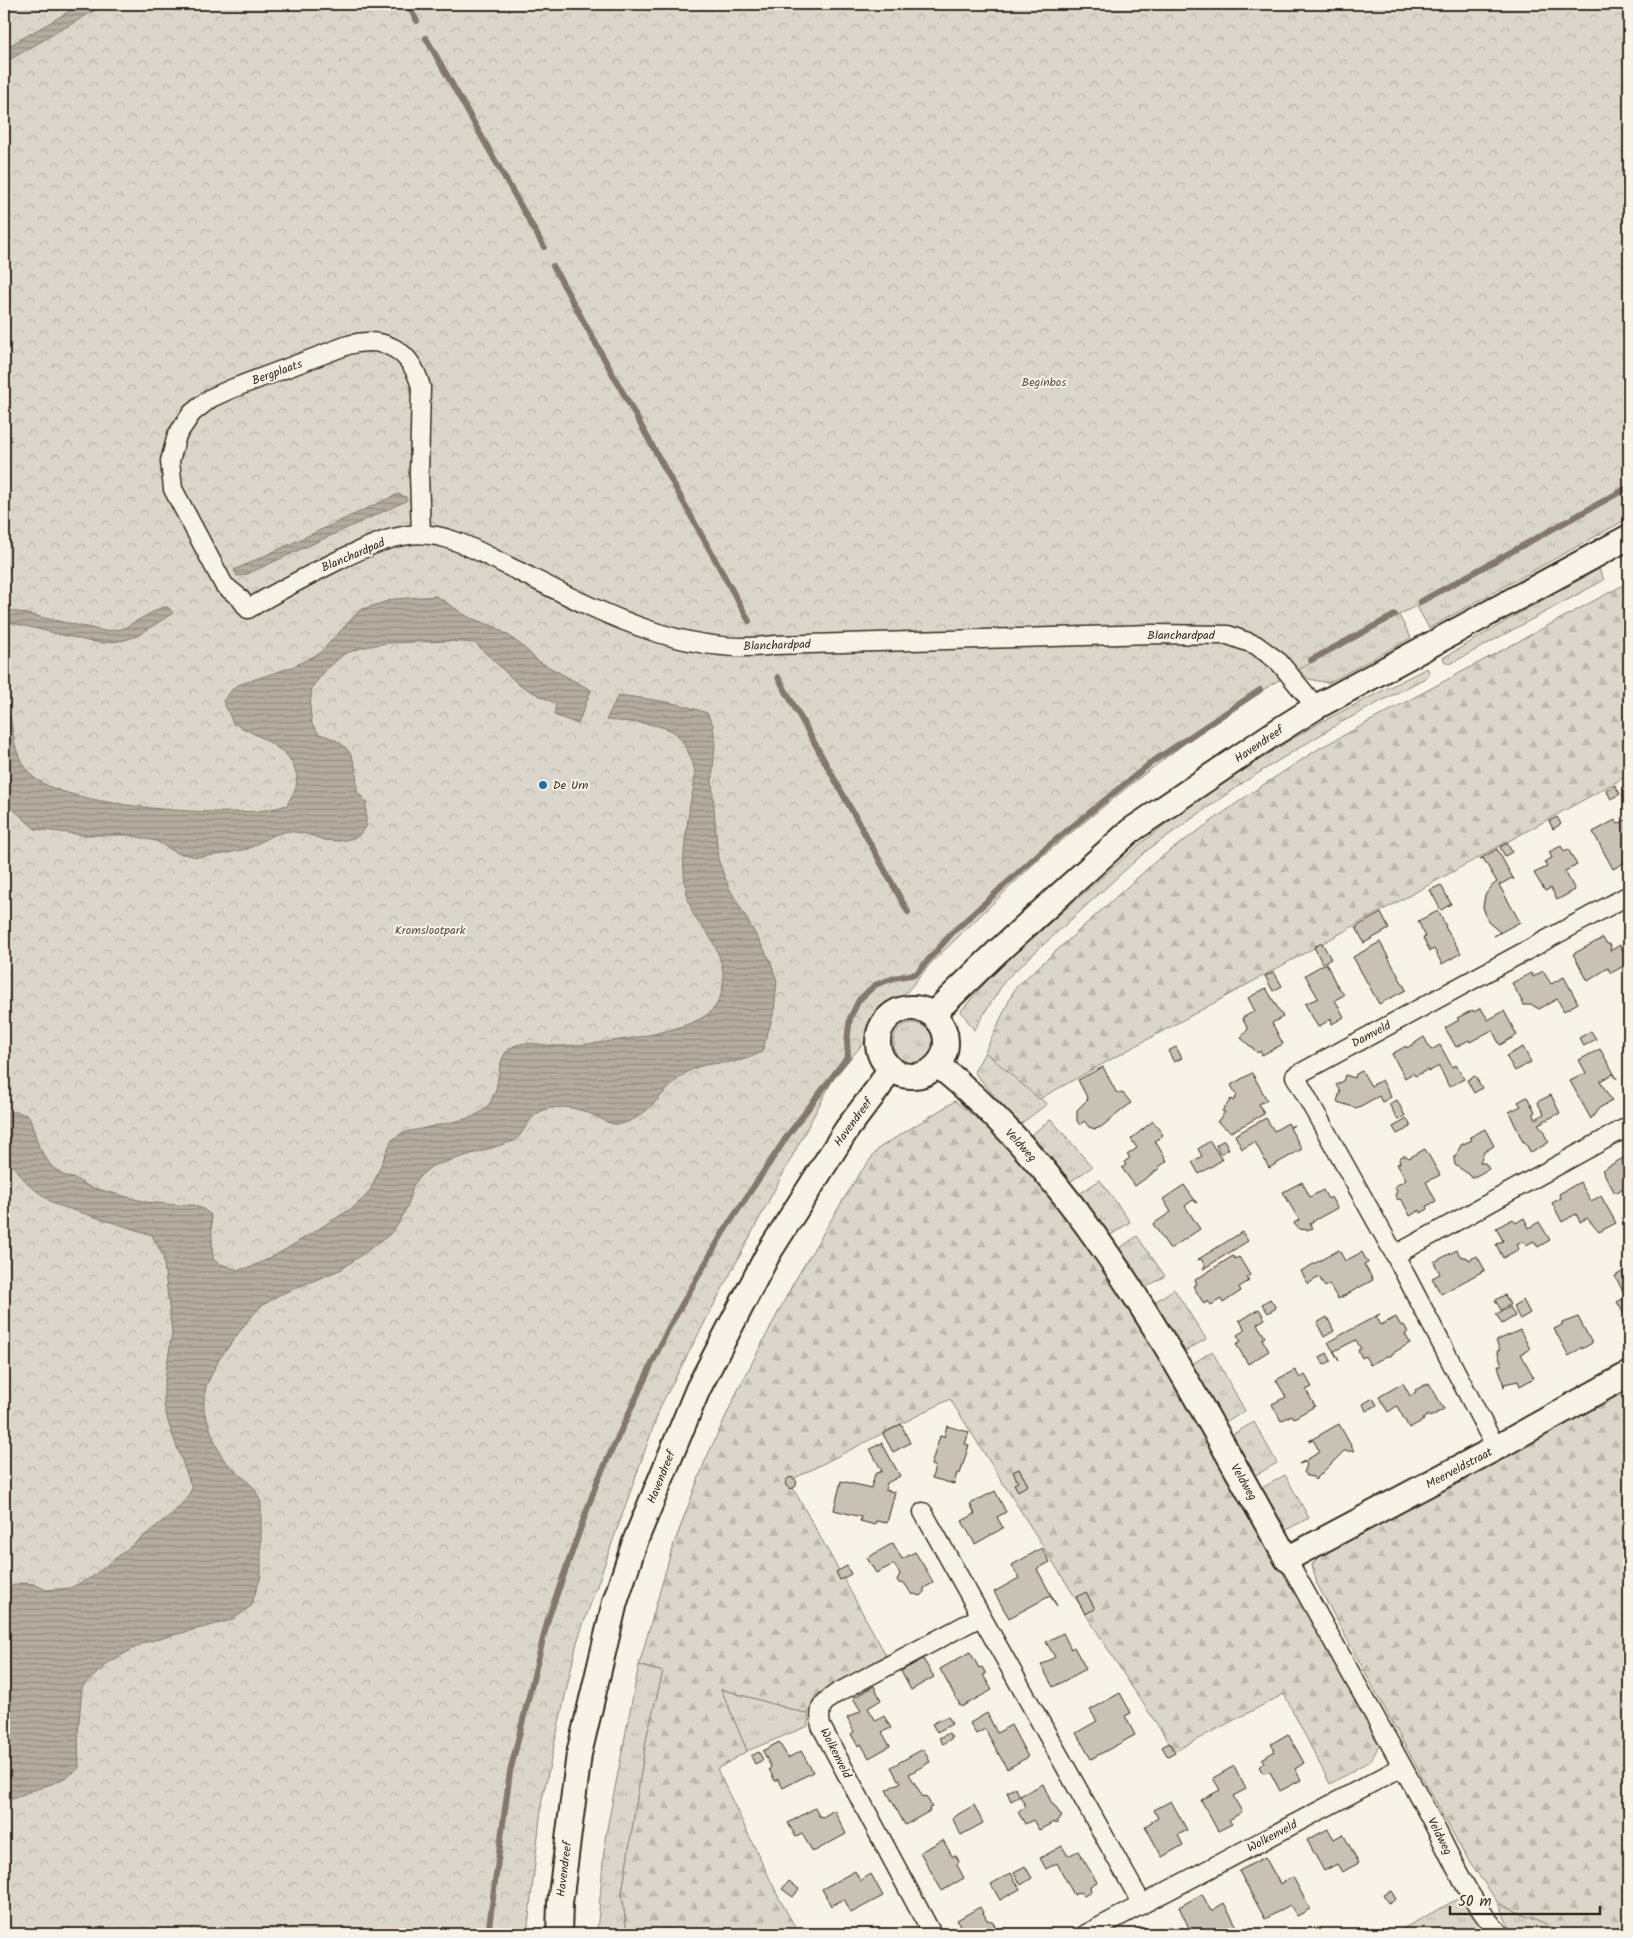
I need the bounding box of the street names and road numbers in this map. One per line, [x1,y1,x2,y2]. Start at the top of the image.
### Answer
street label: Bergplaats [249,355,305,390]
street label: Blanchardpad [318,533,389,577]
street label: Blanchardpad [1147,626,1216,645]
street label: Blanchardpad [743,635,812,656]
street label: Havendreef [1231,720,1289,768]
street label: Damveld [1348,1016,1395,1053]
street label: Havendreef [829,1093,878,1150]
street label: Veldweg [1000,1124,1041,1167]
street label: Meerveldstraat [1422,1443,1496,1494]
street label: Havendreef [642,1446,681,1507]
street label: Veldweg [1225,1460,1262,1505]
street label: Wolkenveld [815,1725,857,1783]
street label: Veldweg [1422,1814,1457,1859]
street label: Wolkenveld [1244,1815,1302,1858]
street label: Havendreef [552,1839,578,1898]

